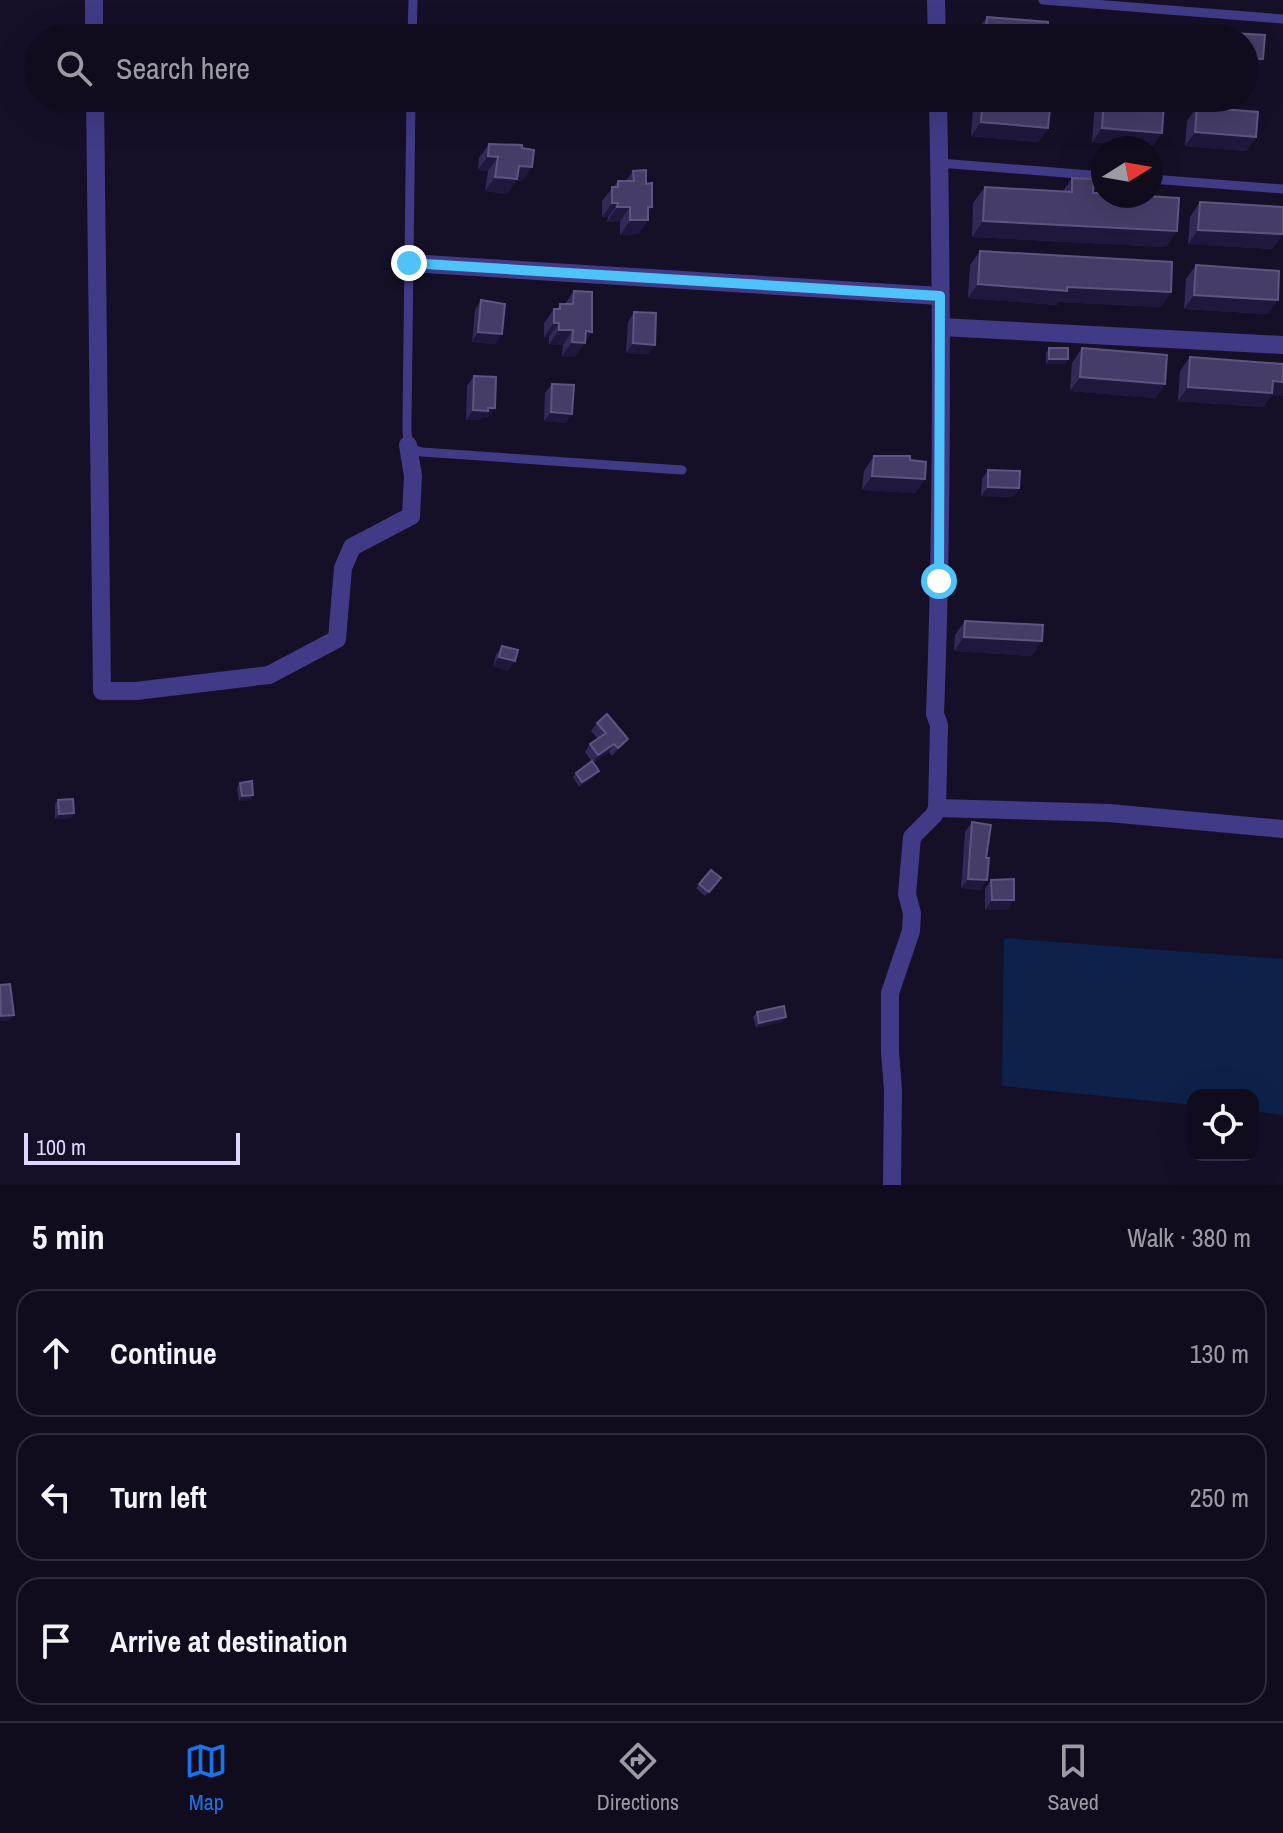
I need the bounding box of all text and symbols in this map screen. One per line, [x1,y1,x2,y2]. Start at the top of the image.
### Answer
search box [24,24,1259,112]
icon: search [52,46,96,90]
text: Search here [116,48,250,88]
north arrow [1091,136,1163,208]
route end [391,245,427,281]
route start [921,563,957,599]
map controls [1187,1089,1259,1161]
button: locate [1187,1089,1259,1161]
scale bar [24,1129,240,1165]
text: 100 m [36,1132,86,1162]
text: 5 min [32,1214,105,1260]
text: Walk · 380 m [1127,1220,1251,1255]
icon: ahead [34,1331,78,1375]
text: Continue [110,1333,217,1373]
text: 130 m [1190,1336,1249,1371]
icon: left [34,1475,78,1519]
text: Turn left [110,1477,207,1517]
text: 250 m [1190,1480,1249,1515]
icon: arrive [34,1619,78,1663]
text: Arrive at destination [110,1621,348,1661]
tab: Map [184,1739,228,1817]
tab: Directions [597,1739,679,1817]
tab: Saved [1048,1739,1099,1817]

